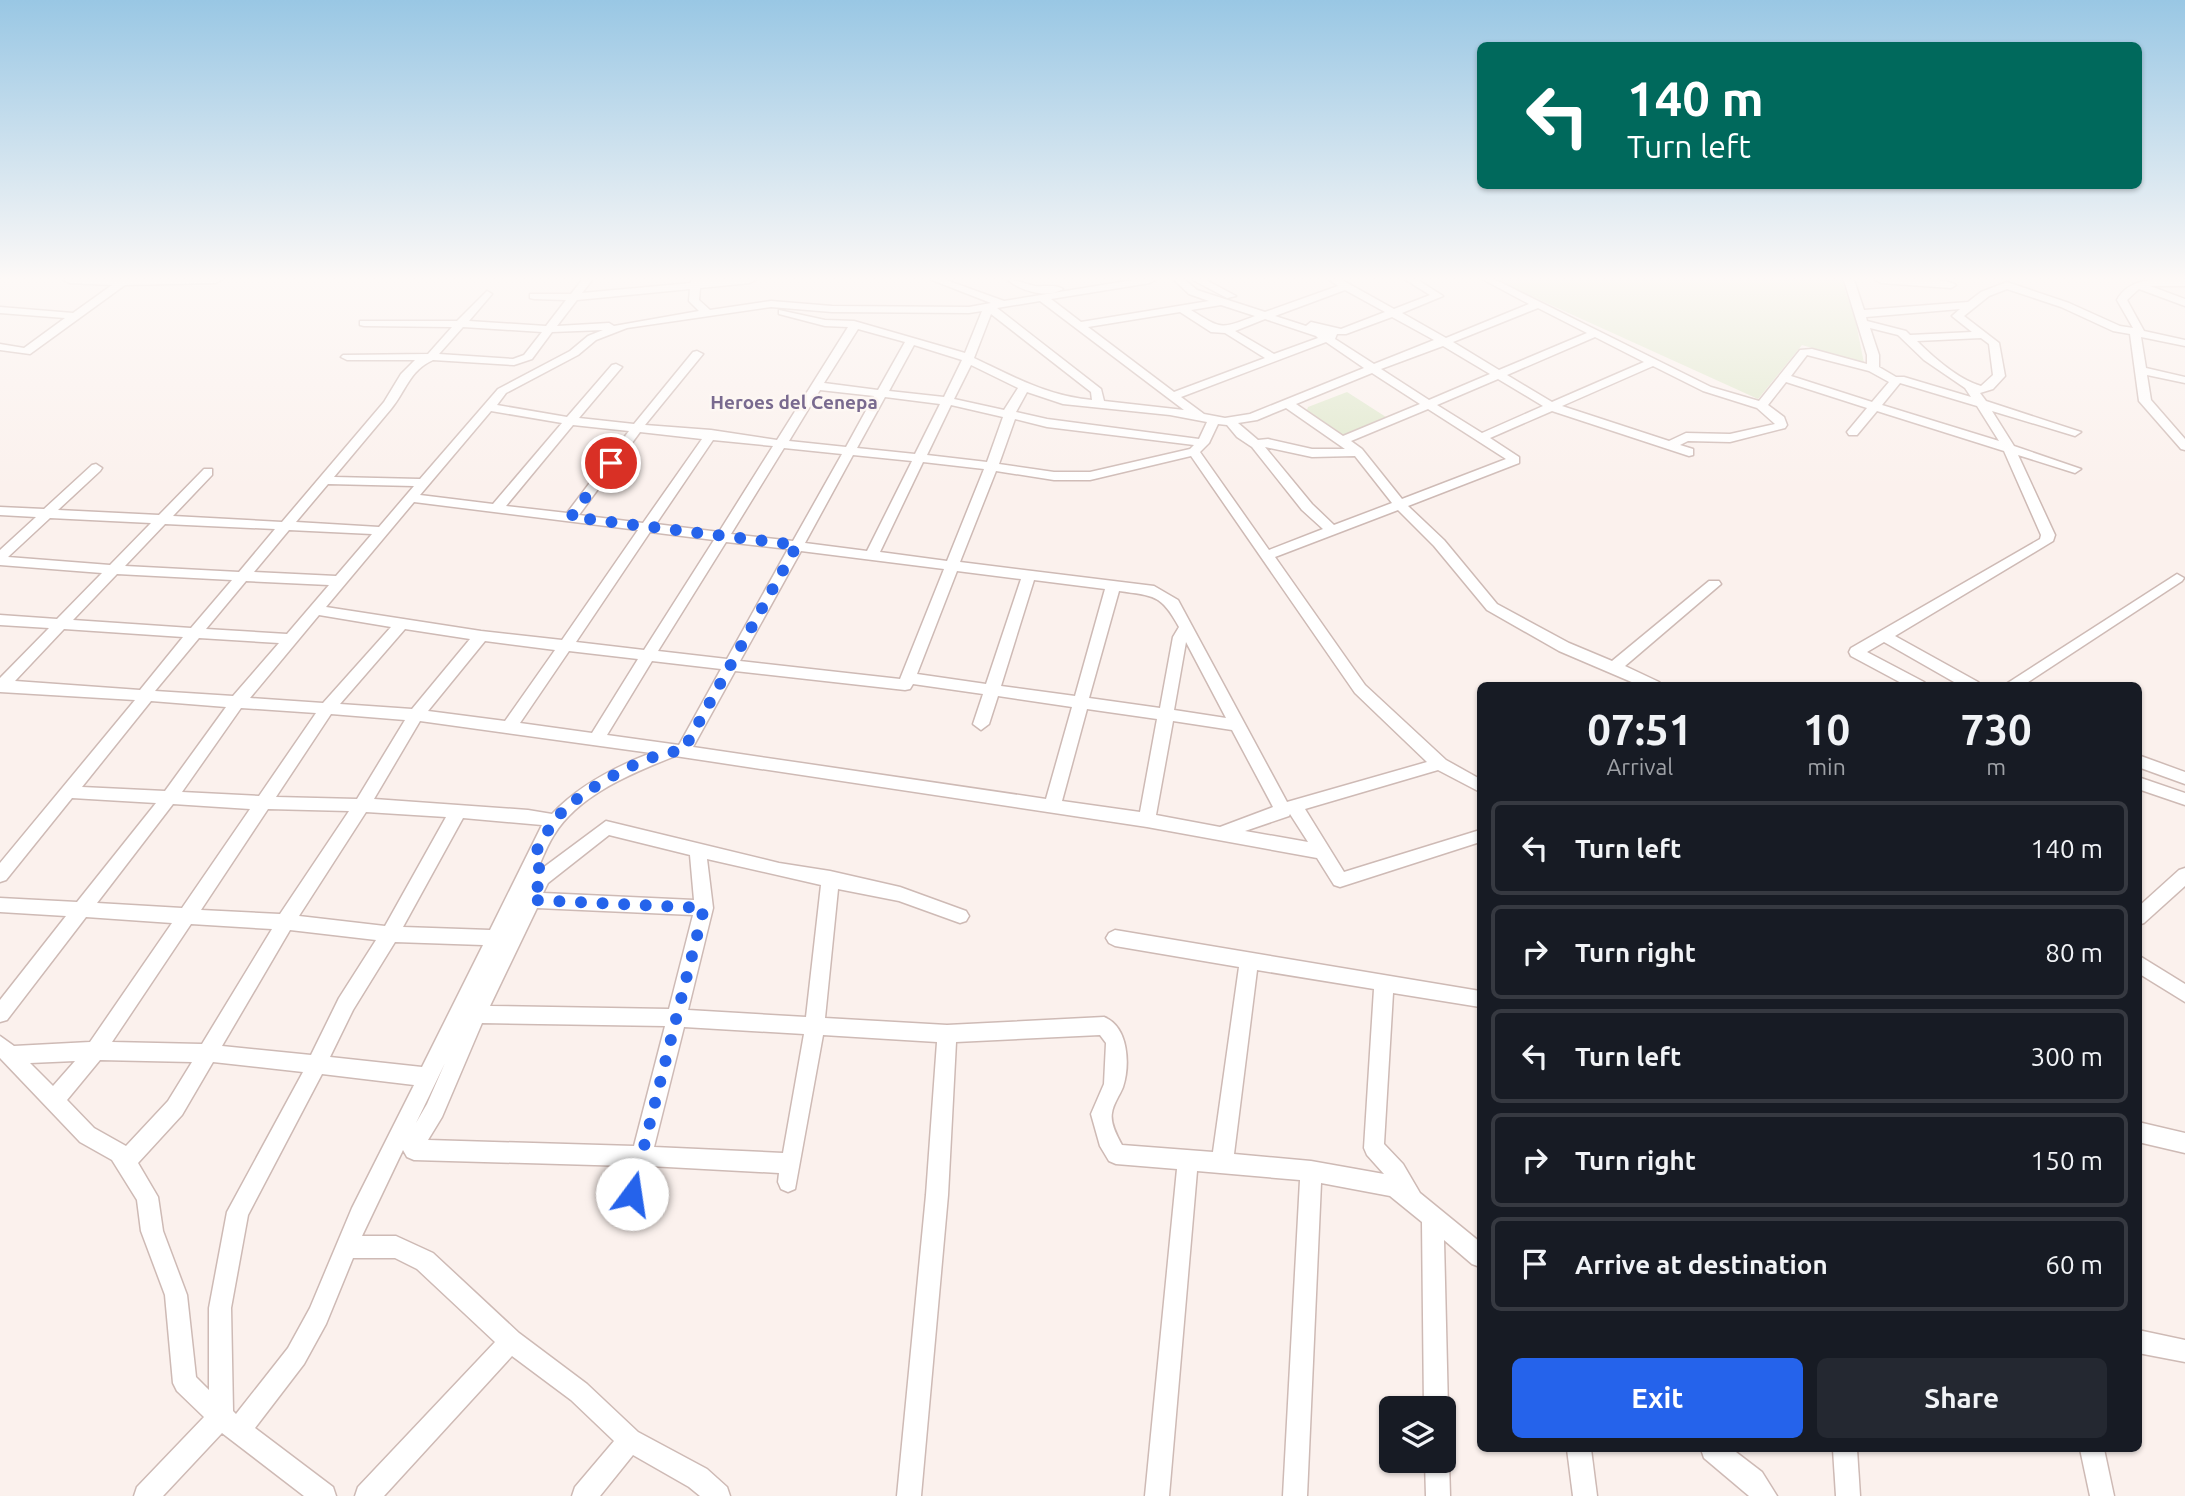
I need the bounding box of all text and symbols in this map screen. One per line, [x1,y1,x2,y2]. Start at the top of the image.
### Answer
icon: left [1512,70,1603,161]
text: 140 m [1627,70,1764,125]
text: Turn left [1627,128,1751,164]
district label: Heroes del Cenepa [710,391,878,413]
pin [581,433,641,493]
icon: arrive [592,444,630,482]
text: 07:51 [1587,706,1692,753]
text: 10 [1803,706,1850,753]
text: 730 [1961,706,2032,753]
text: Arrival [1606,754,1673,779]
text: min [1807,754,1846,779]
text: m [1986,754,2006,779]
icon: left [1516,829,1554,867]
text: Turn left [1575,834,1681,863]
text: 140 m [2031,834,2103,863]
icon: right [1516,933,1554,971]
text: Turn right [1575,938,1696,967]
text: 80 m [2045,938,2103,967]
icon: left [1516,1037,1554,1075]
text: Turn left [1575,1042,1681,1071]
text: 300 m [2031,1042,2103,1071]
icon: right [1516,1141,1554,1179]
text: Turn right [1575,1146,1696,1175]
text: 150 m [2031,1146,2103,1175]
position arrow [595,1157,669,1231]
icon: arrive [1516,1245,1554,1283]
text: Arrive at destination [1575,1250,1828,1279]
text: 60 m [2045,1250,2103,1279]
button: Exit [1512,1358,1803,1438]
button: Share [1817,1358,2107,1438]
map controls [1379,1396,1456,1473]
button: layers [1379,1396,1456,1473]

